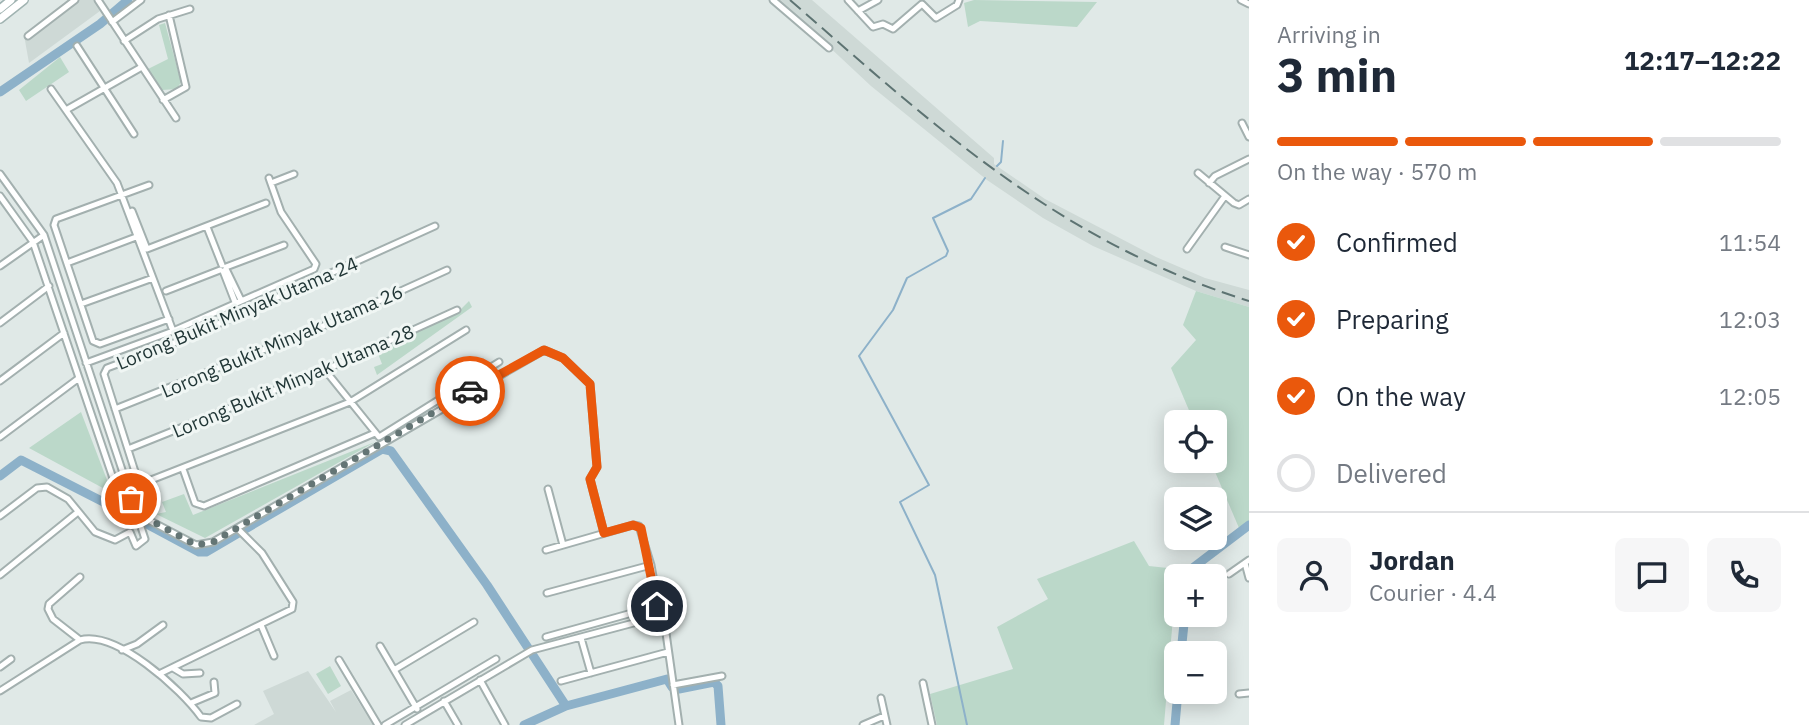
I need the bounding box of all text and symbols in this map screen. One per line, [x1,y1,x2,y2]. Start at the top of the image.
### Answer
text: Arriving in [1277,19,1381,49]
text: 12:17–12:22 [1624,43,1781,77]
text: 3 min [1277,45,1397,105]
text: On the way · 570 m [1277,156,1477,186]
icon: check [1277,223,1315,261]
text: Confirmed [1336,225,1458,259]
text: 11:54 [1719,227,1781,257]
street label: Lorong Bukit Minyak Utama 24 [113,251,361,375]
street label: Lorong Bukit Minyak Utama 26 [158,279,406,403]
icon: check [1277,300,1315,338]
text: Preparing [1336,302,1449,336]
text: 12:03 [1719,304,1781,334]
street label: Lorong Bukit Minyak Utama 28 [169,319,417,443]
courier [435,356,505,426]
icon: car [451,372,489,410]
icon: check [1277,377,1315,415]
text: On the way [1336,379,1466,413]
text: 12:05 [1719,381,1781,411]
map controls [1164,410,1227,704]
button: locate [1164,410,1227,473]
text: Delivered [1336,456,1447,490]
pin [101,469,161,529]
icon: bag [112,480,150,518]
button: layers [1164,487,1227,550]
button: person [1277,538,1351,612]
button: chat [1615,538,1689,612]
button: phone [1707,538,1781,612]
text: Jordan [1369,543,1455,577]
button: + [1164,564,1227,627]
pin [627,576,687,636]
text: Courier · 4.4 [1369,577,1497,607]
icon: home [638,587,676,625]
button: − [1164,641,1227,704]

